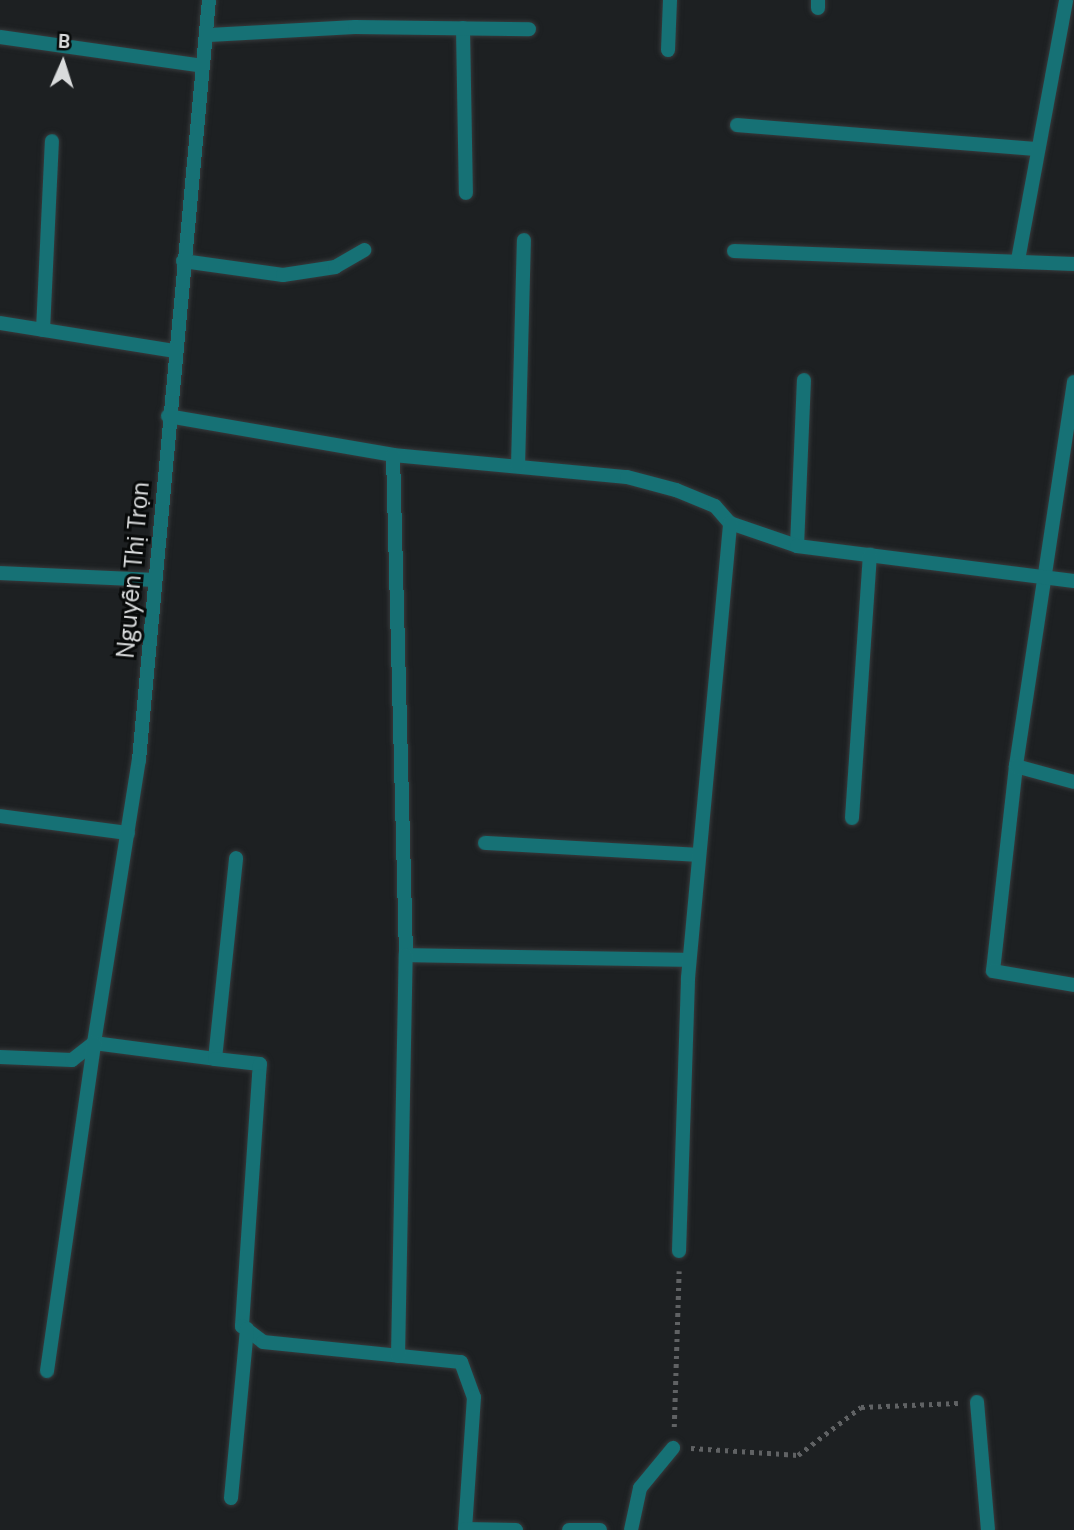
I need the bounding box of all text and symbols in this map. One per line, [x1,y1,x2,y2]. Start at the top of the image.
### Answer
north arrow [28,28,98,98]
text: B [57,29,71,54]
street label: Nguyễn Thị Trọn [111,481,155,659]

